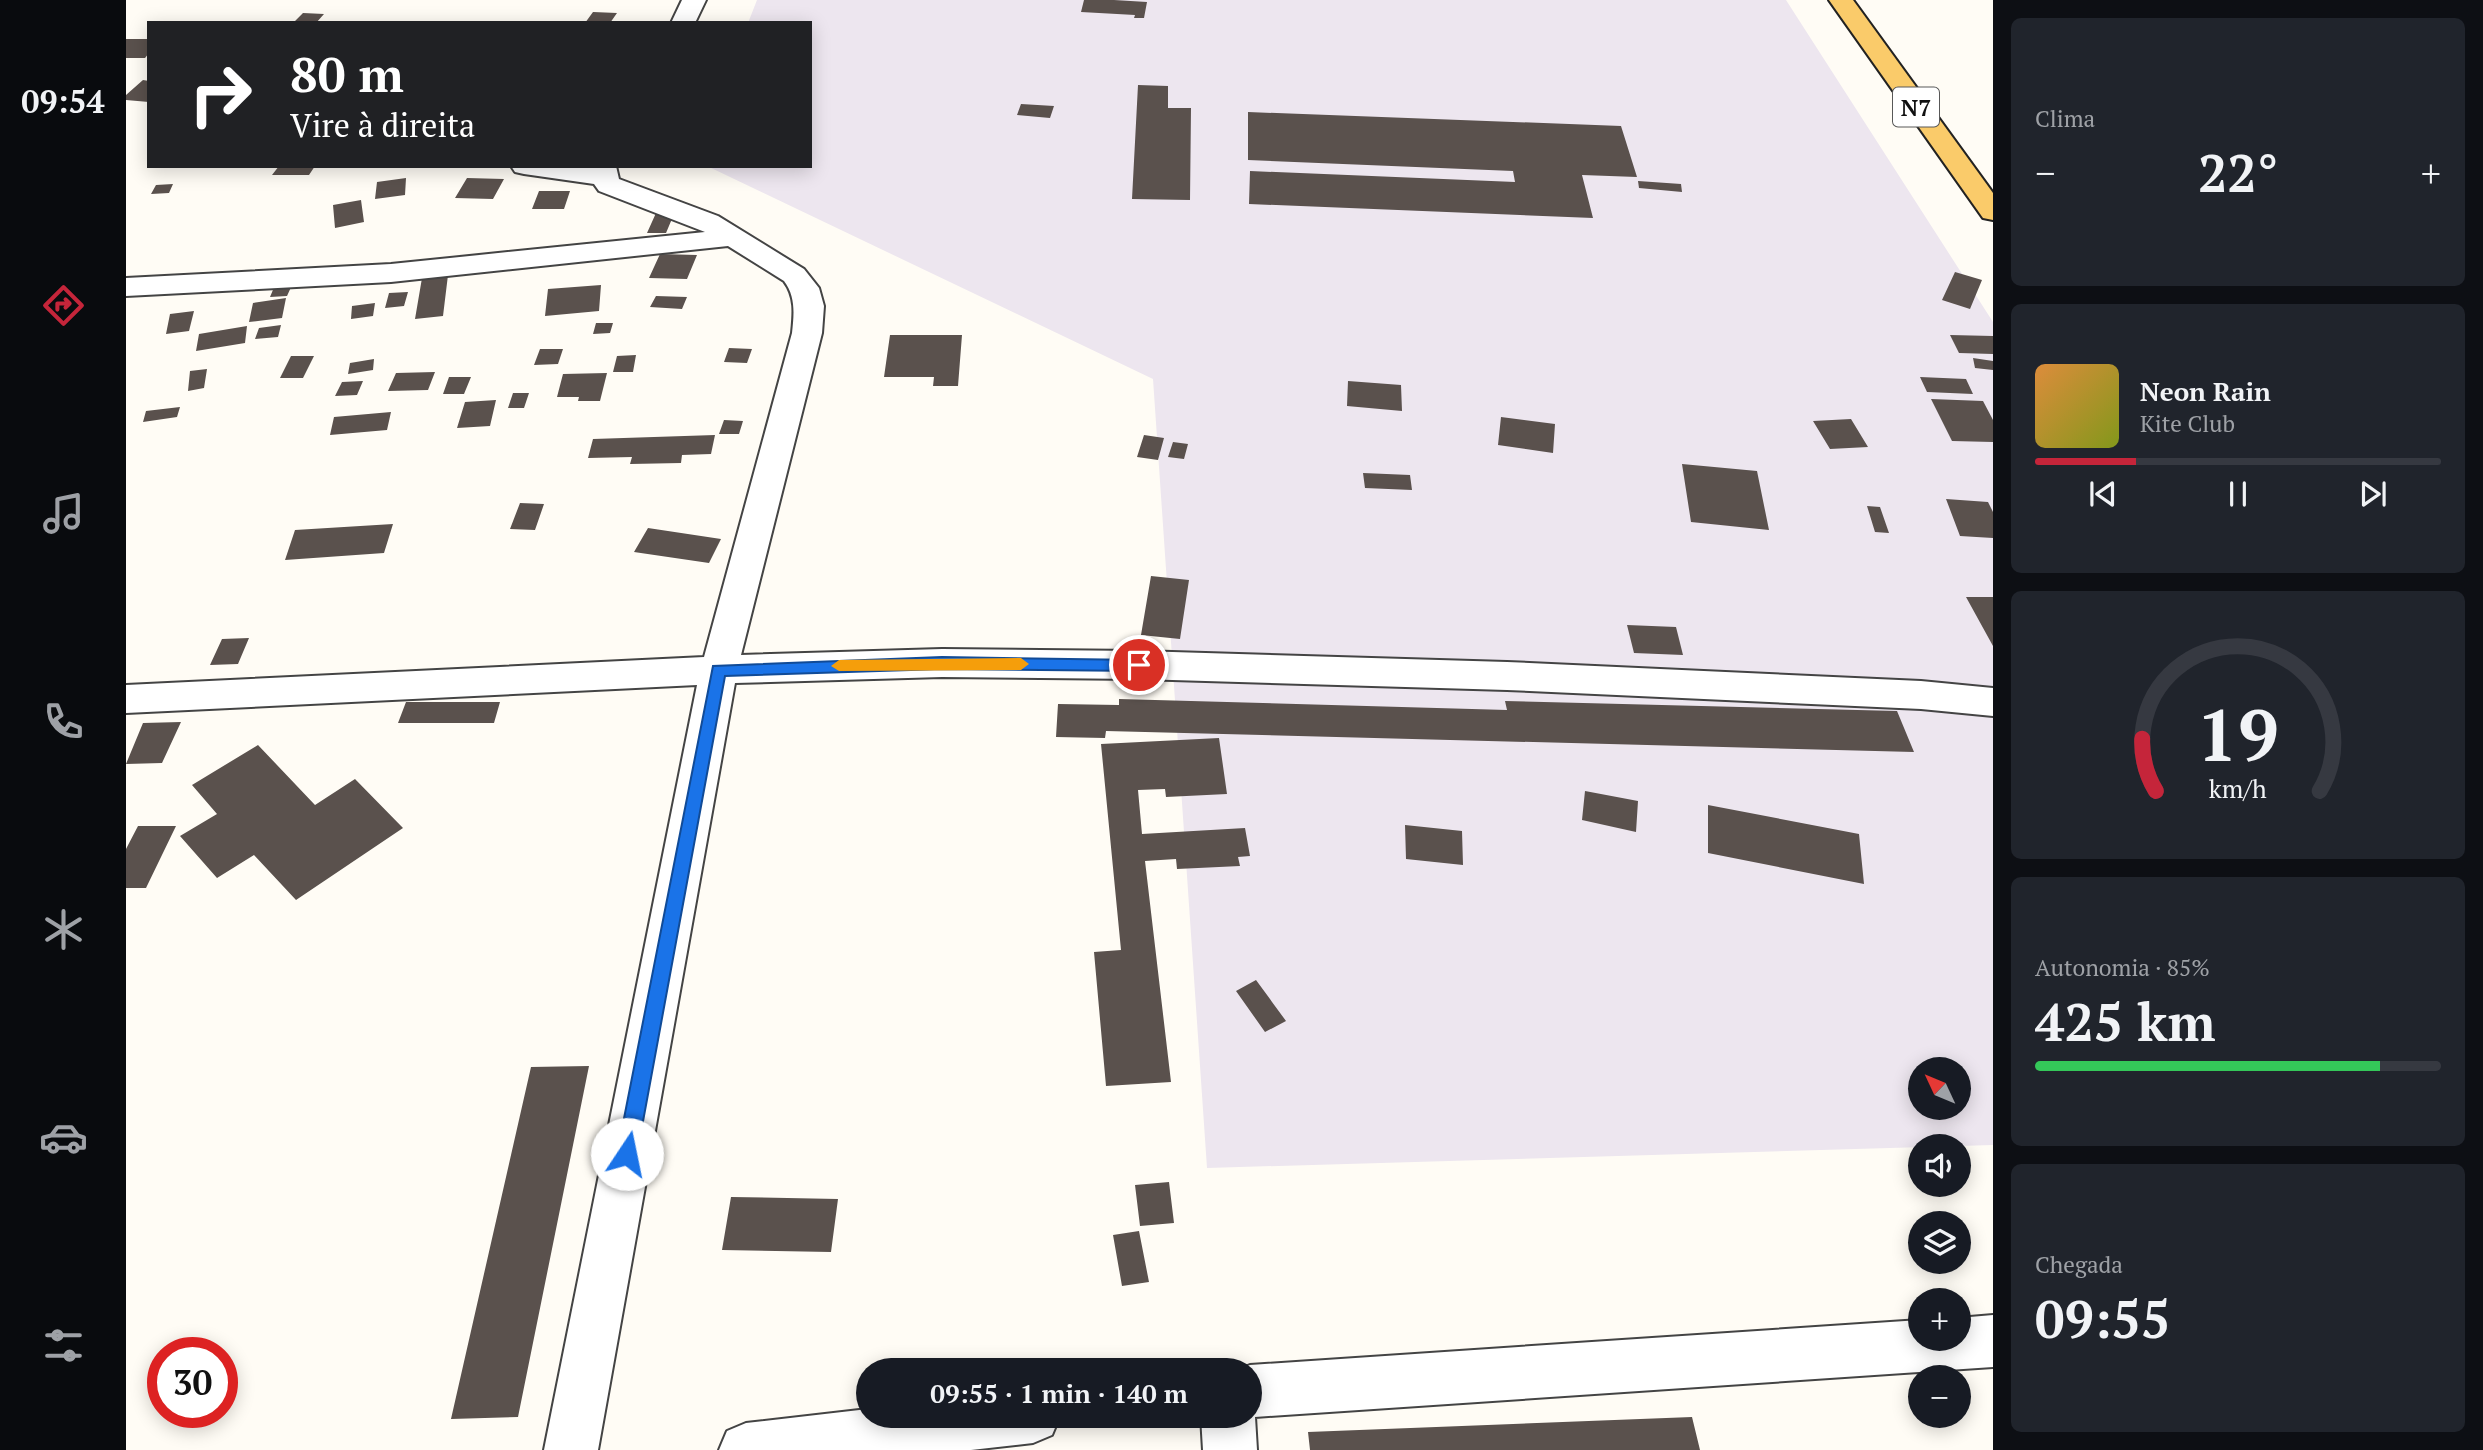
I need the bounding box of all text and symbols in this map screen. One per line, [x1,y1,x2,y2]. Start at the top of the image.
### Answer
text: 80 m [290,41,404,106]
icon: right [175,49,266,140]
text: 09:54 [21,80,105,122]
road number: N7 [1893,88,1939,127]
text: Clima [2035,103,2095,134]
text: Vire à direita [290,104,475,146]
text: 22° [2198,138,2278,207]
text: − [2035,148,2055,198]
text: + [2421,148,2441,198]
icon: directions [39,281,88,330]
text: Neon Rain [2140,374,2271,408]
text: Kite Club [2140,408,2235,439]
icon: previous [2084,475,2122,513]
icon: pause [2219,475,2257,513]
icon: next [2354,475,2392,513]
icon: music [39,489,88,538]
pin [1109,635,1169,695]
icon: arrive [1120,646,1158,684]
text: 19 [2197,685,2279,782]
icon: phone [39,697,88,746]
text: km/h [2209,772,2267,805]
icon: climate [39,905,88,954]
text: Autonomia · 85% [2035,952,2210,983]
text: 425 km [2035,987,2216,1056]
north arrow [1908,1057,1970,1120]
map controls [1908,1057,1971,1428]
icon: car [39,1113,88,1162]
position arrow [590,1117,664,1191]
button: sound [1908,1134,1971,1197]
button: layers [1908,1211,1971,1274]
text: Chegada [2035,1249,2123,1280]
text: 09:55 [2035,1284,2170,1353]
button: + [1908,1288,1971,1351]
icon: filters [39,1321,88,1370]
speed limit sign: 30 [147,1337,238,1428]
button: − [1908,1365,1971,1428]
text: 09:55 · 1 min · 140 m [930,1376,1188,1410]

